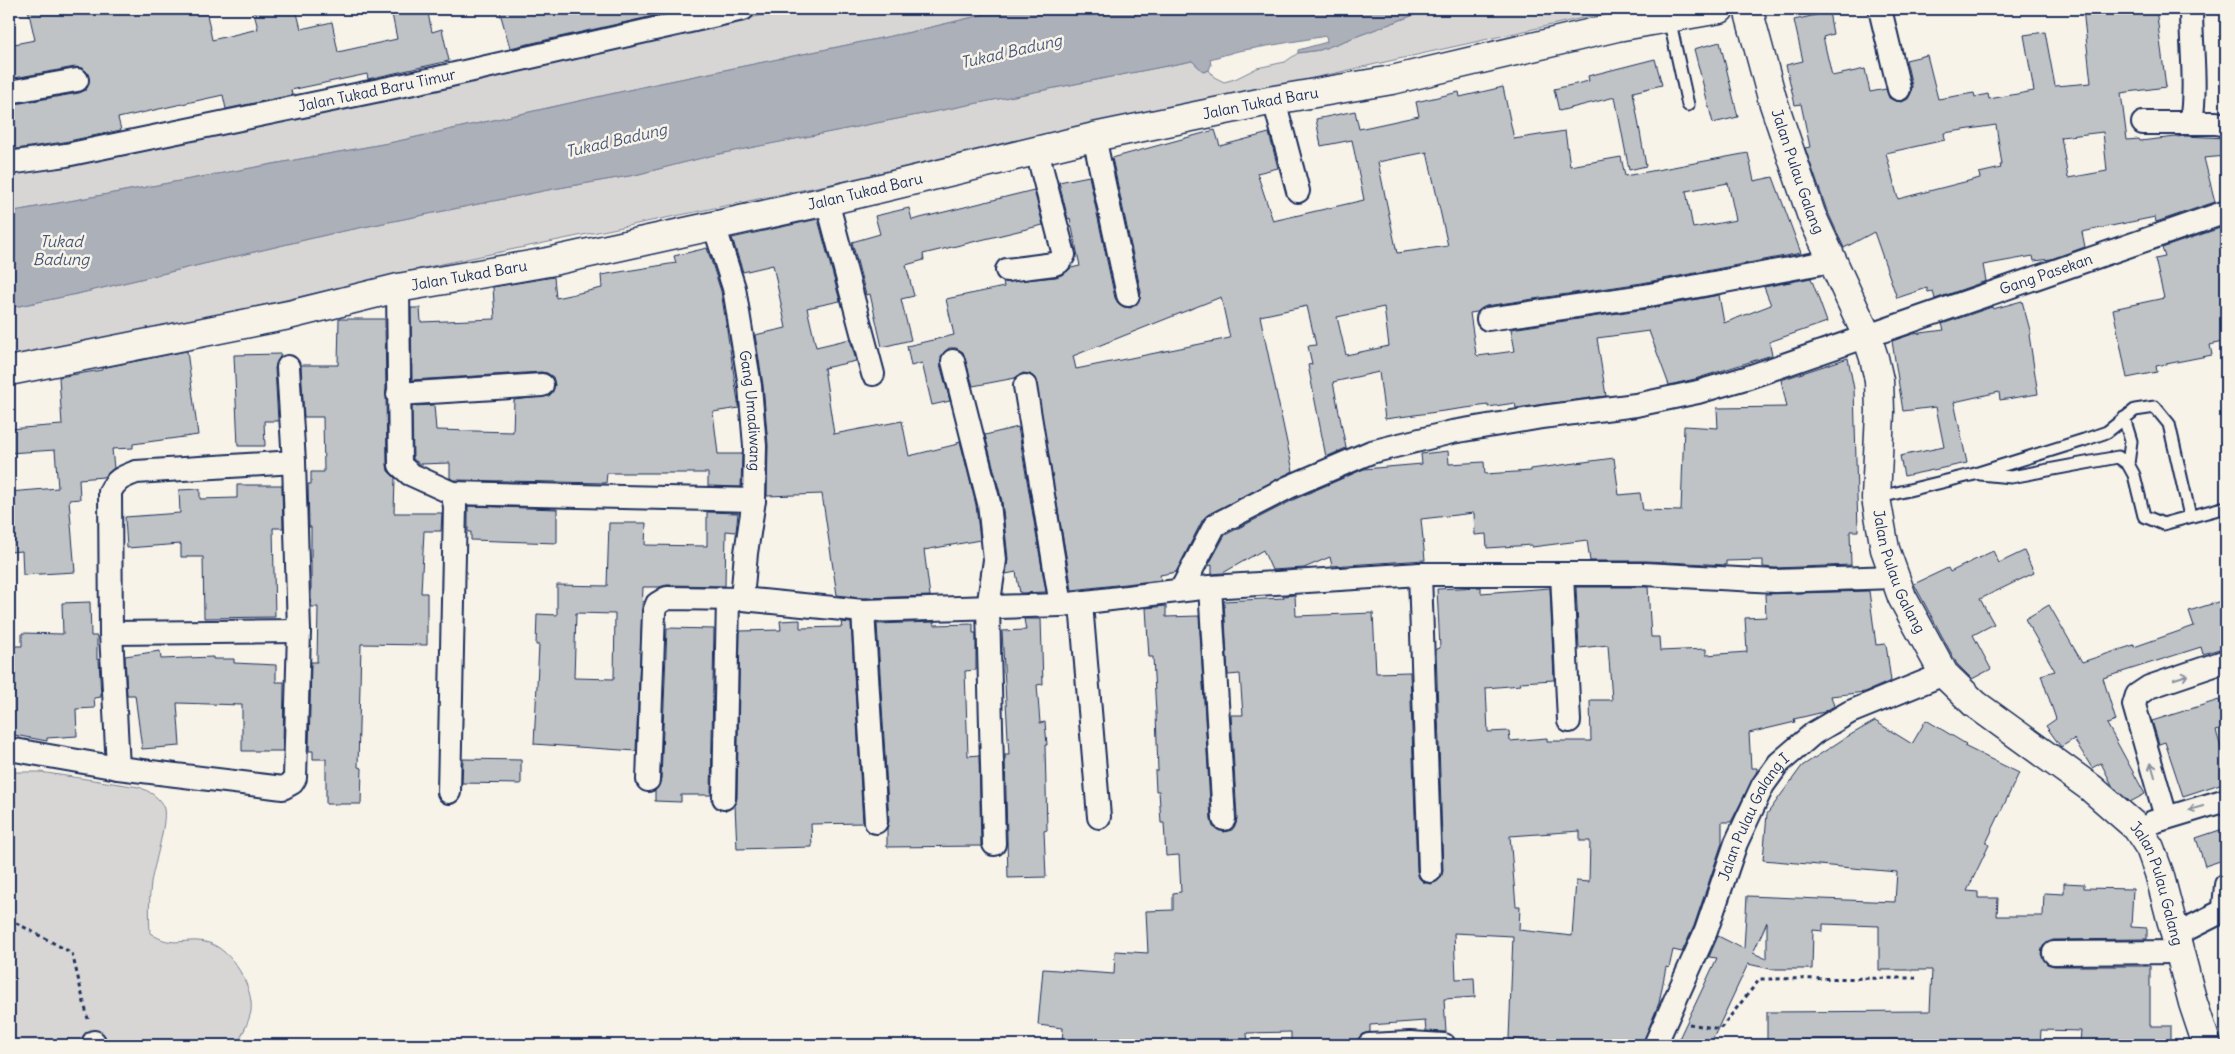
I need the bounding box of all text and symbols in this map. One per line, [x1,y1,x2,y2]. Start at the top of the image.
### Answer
water label: Tukad Badung [958,29,1065,72]
street label: Jalan Tukad Baru Timur [296,64,457,116]
street label: Jalan Tukad Baru [1201,83,1320,123]
street label: Jalan Pulau Galang [1767,107,1829,237]
water label: Tukad Badung [563,118,670,161]
street label: Jalan Tukad Baru [806,168,925,214]
water label: Tukad Badung [33,231,90,269]
street label: Gang Pasekan [1997,249,2095,299]
street label: Jalan Tukad Baru [409,256,529,295]
street label: Gang Umadiwang [735,349,765,471]
street label: Jalan Pulau Galang [1869,508,1930,637]
one-way arrow [2172,671,2188,681]
street label: Jalan Pulau Galang I [1714,749,1793,883]
one-way arrow [2147,762,2157,778]
one-way arrow [2189,804,2205,814]
street label: Jalan Pulau Galang [2127,817,2188,948]

